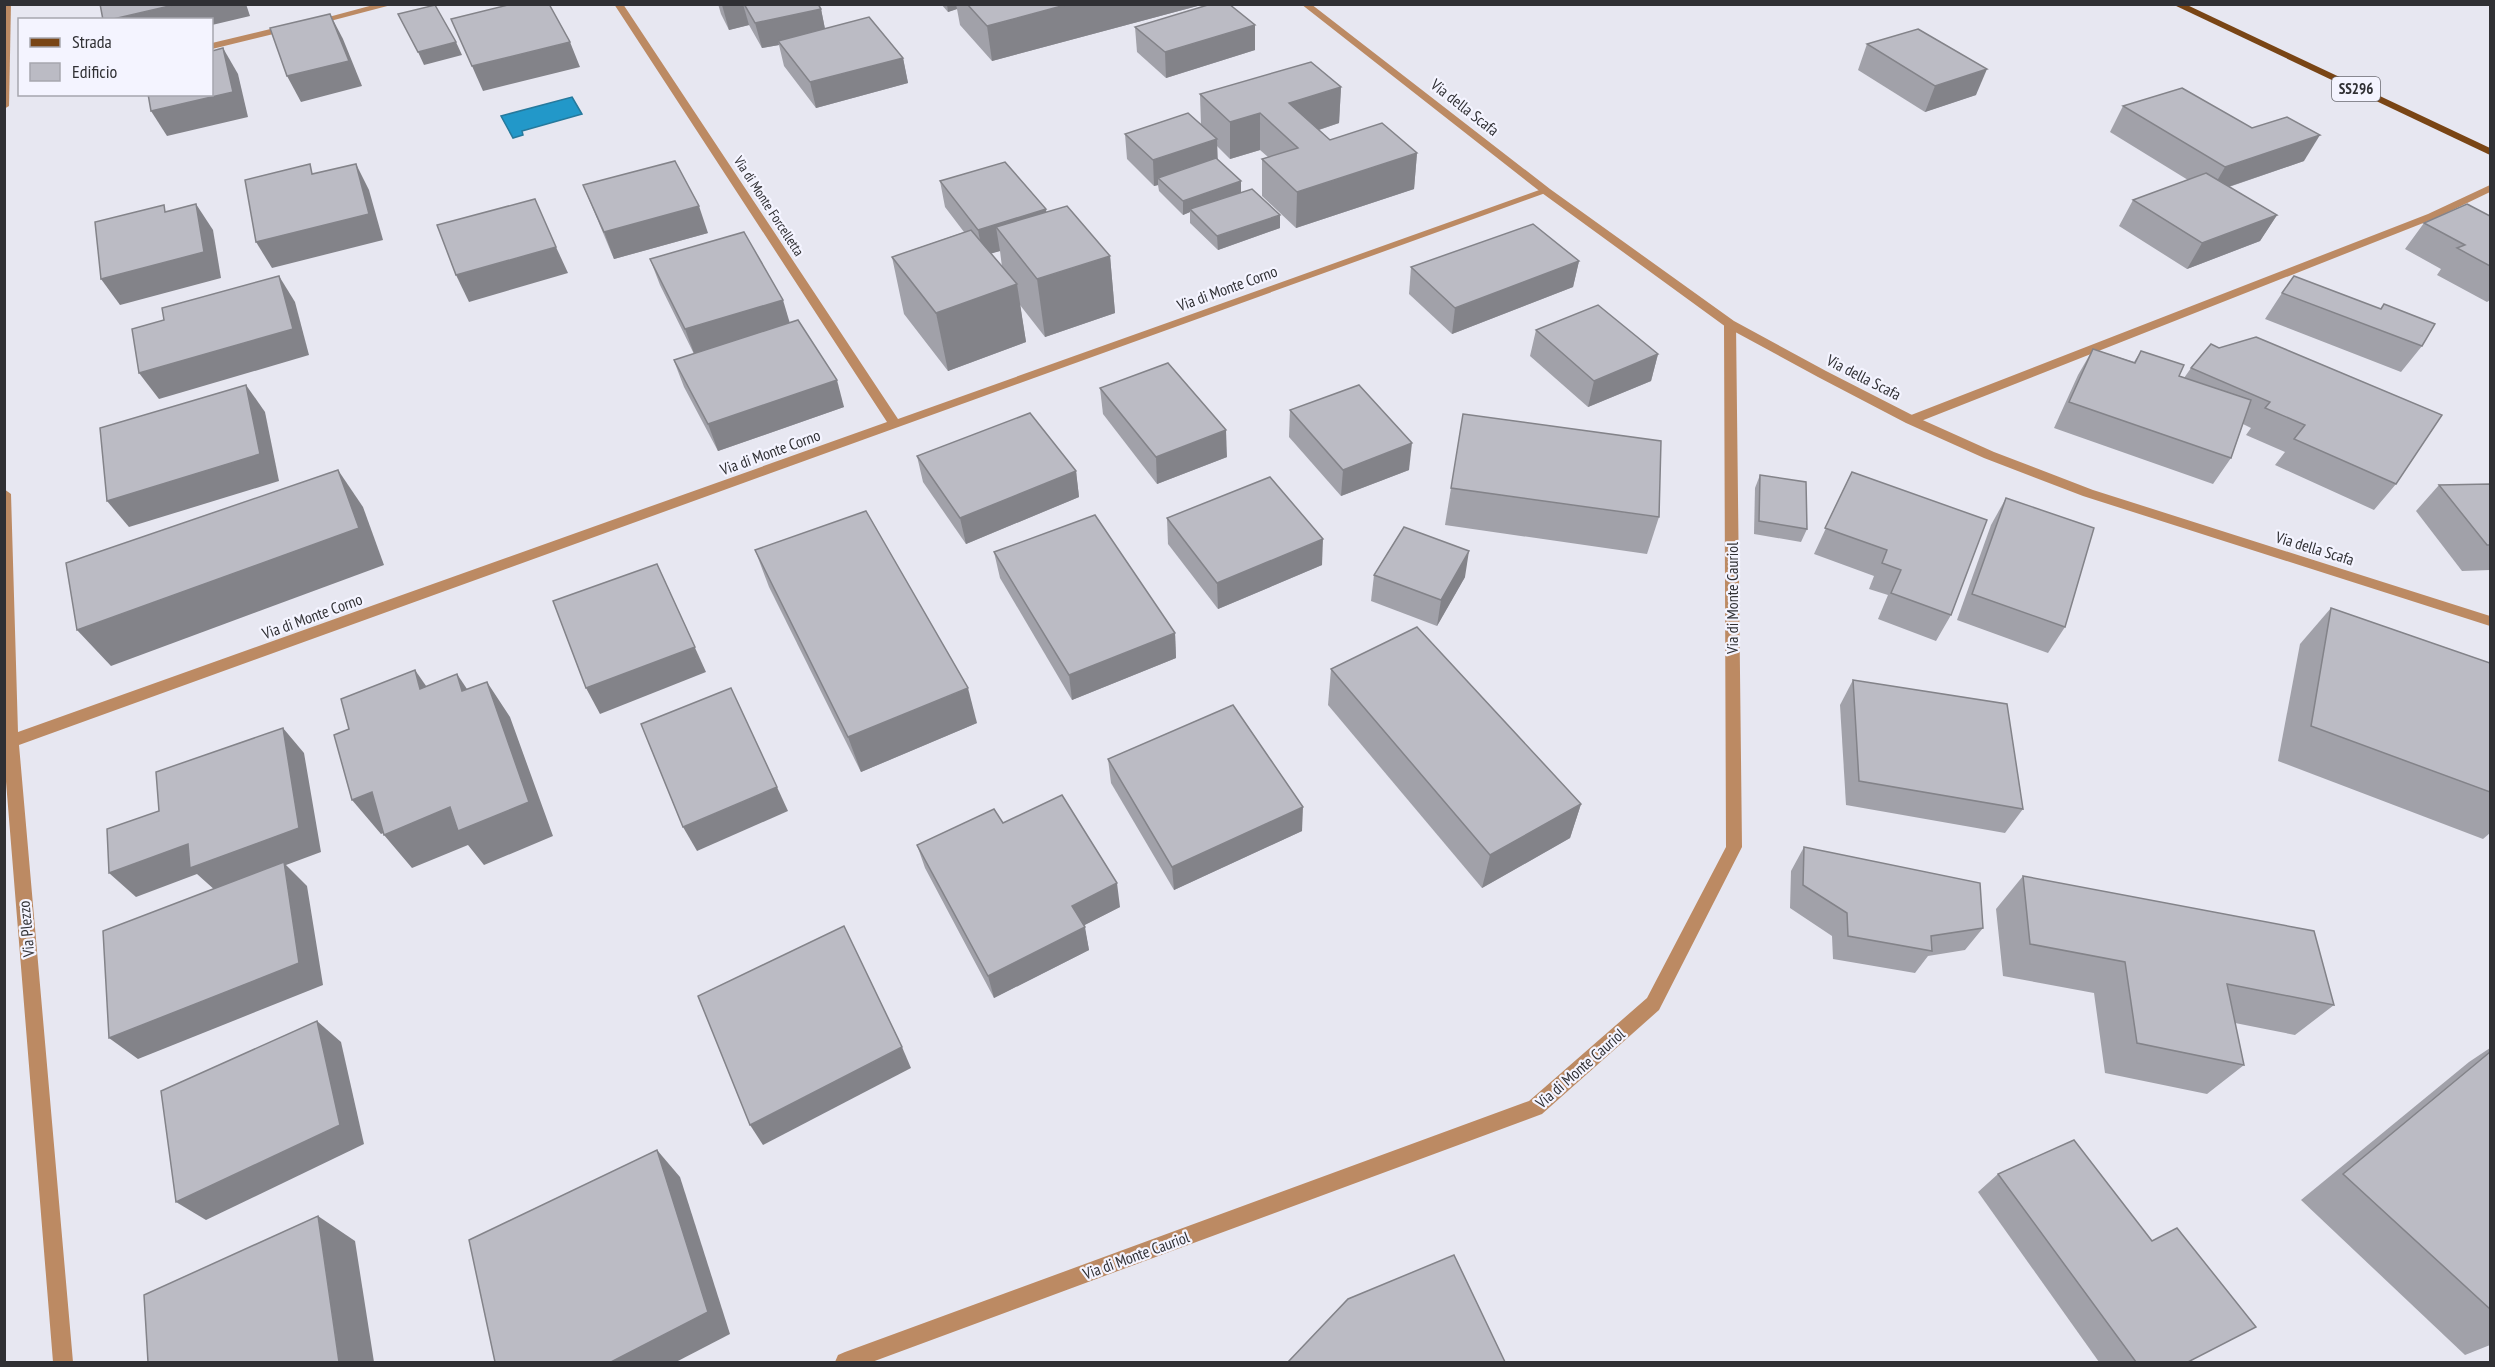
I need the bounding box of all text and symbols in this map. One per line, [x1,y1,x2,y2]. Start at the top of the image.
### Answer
legend [18,18,213,96]
text: Strada [72,30,112,53]
text: Edificio [72,60,118,83]
street label: Via della Scafa [1426,74,1503,140]
road number: SS296 [2332,77,2380,101]
street label: Via di Monte Forcelletta [729,152,808,259]
street label: Via di Monte Corno [1173,261,1280,316]
street label: Via della Scafa [1823,349,1905,404]
street label: Via di Monte Corno [716,425,823,480]
street label: Via della Scafa [2272,526,2357,569]
street label: Via di Monte Cauriol [1722,542,1742,655]
street label: Via di Monte Corno [258,589,365,644]
street label: Via Plezzo [14,900,39,959]
street label: Via di Monte Cauriol [1530,1024,1629,1113]
street label: Via di Monte Cauriol [1079,1226,1192,1284]

